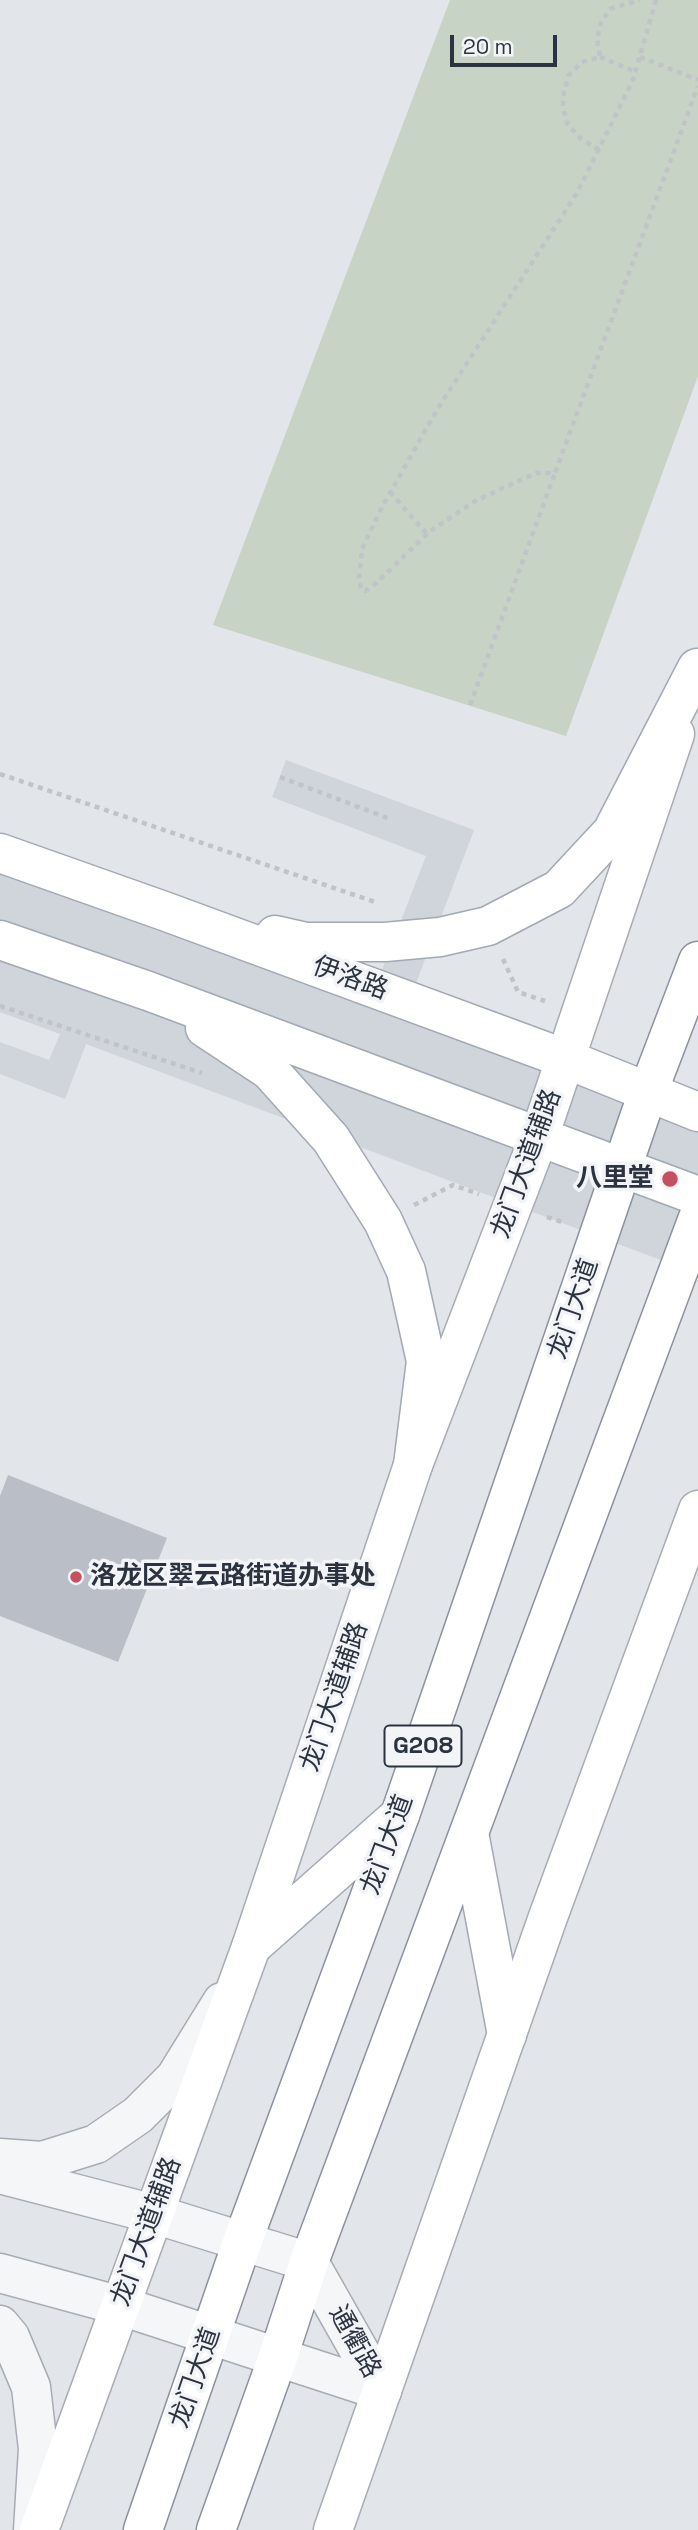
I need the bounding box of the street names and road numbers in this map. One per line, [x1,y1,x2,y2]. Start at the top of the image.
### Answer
street label: 伊洛路 [308,951,392,1007]
street label: 龙门大道辅路 [486,1085,568,1243]
street label: 龙门大道 [542,1255,606,1363]
street label: 龙门大道辅路 [295,1618,375,1776]
road number: G208 [384,1726,462,1766]
street label: 龙门大道 [356,1791,420,1899]
street label: 龙门大道辅路 [106,2153,188,2311]
street label: 通衢路 [321,2300,387,2384]
street label: 龙门大道 [164,2324,228,2432]

